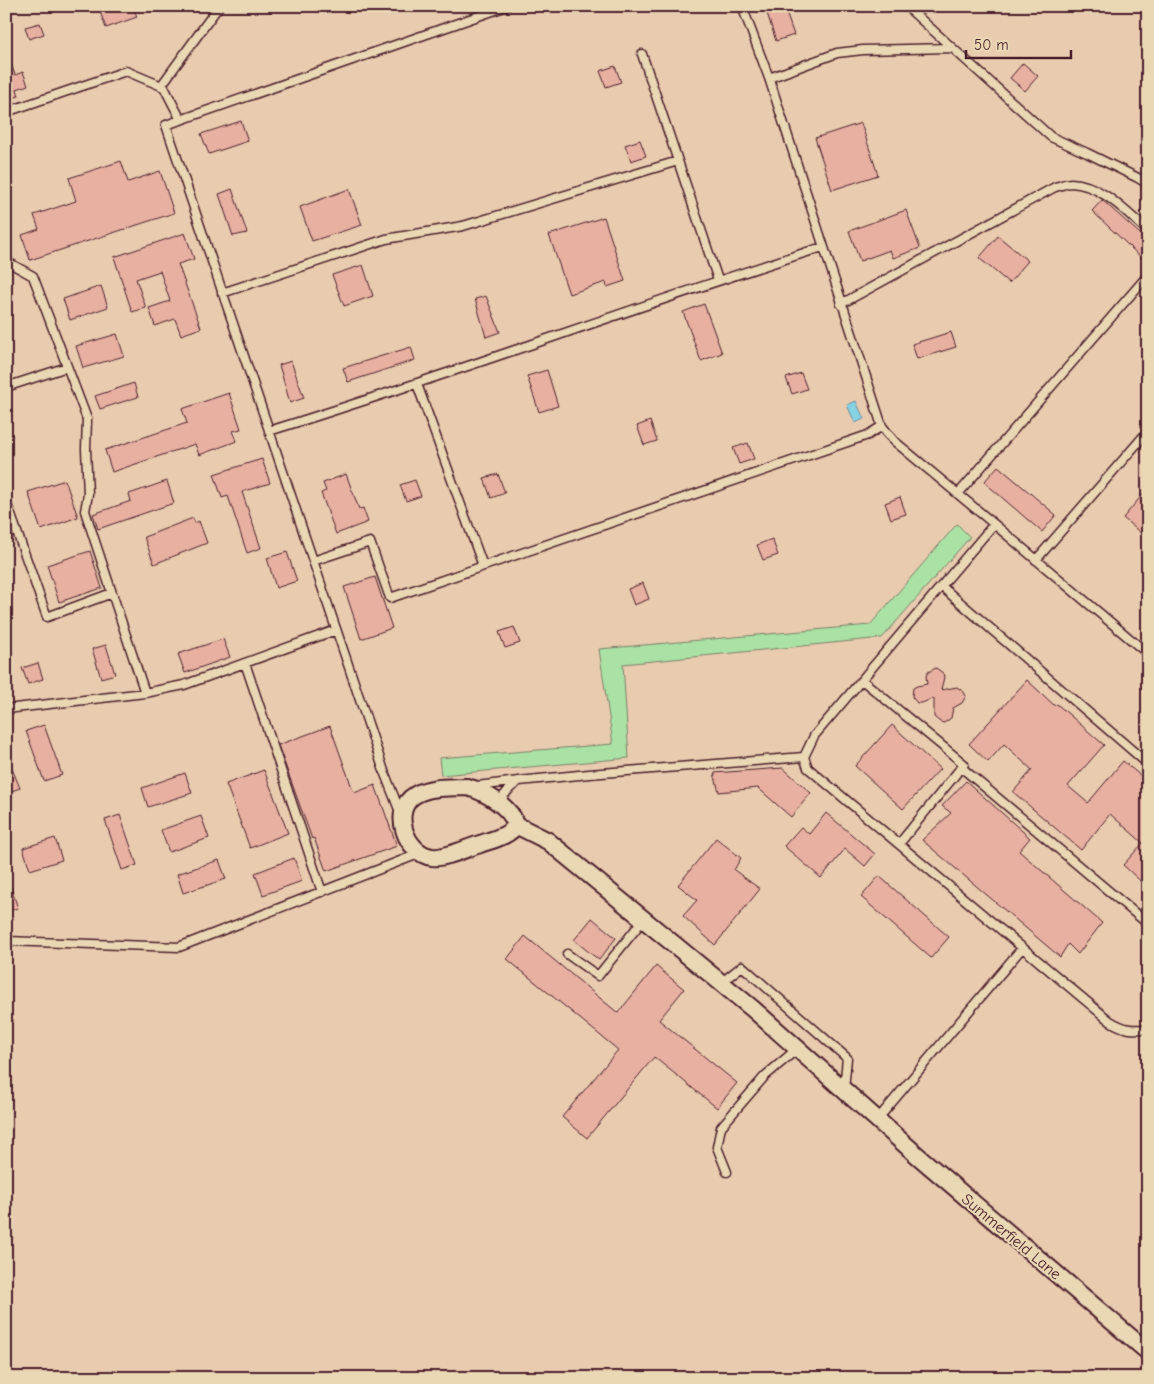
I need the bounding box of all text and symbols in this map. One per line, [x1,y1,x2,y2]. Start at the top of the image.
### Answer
scale bar [966,28,1072,60]
text: 50 m [974,36,1009,54]
street label: Summerfield Lane [958,1190,1065,1284]

